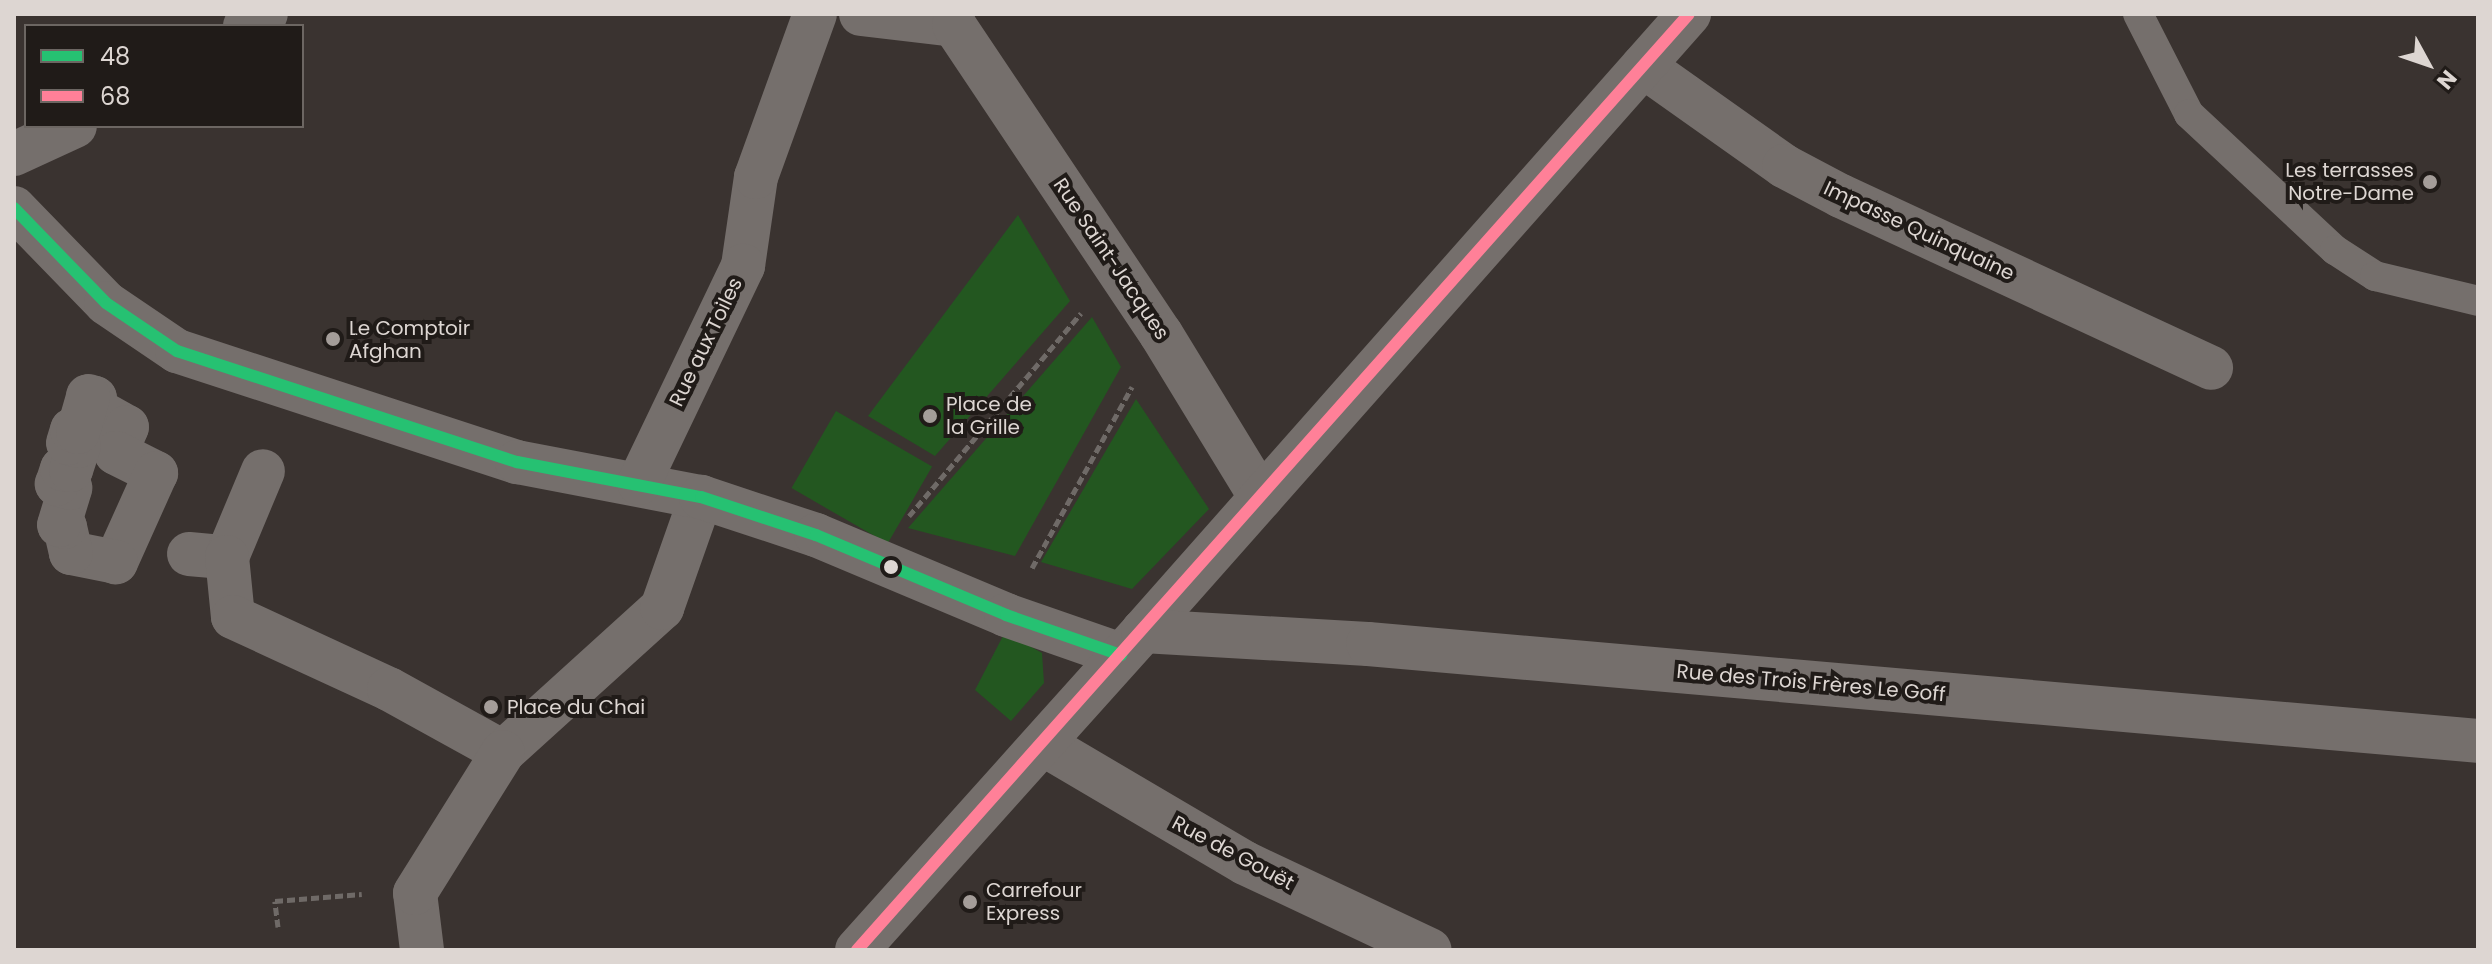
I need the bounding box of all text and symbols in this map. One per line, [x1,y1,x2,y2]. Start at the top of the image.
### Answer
legend [24,24,304,128]
north arrow [2388,24,2468,104]
text: 48 [100,40,130,73]
text: N [2430,63,2464,96]
text: 68 [100,80,130,113]
place label: Les terrasses Notre-Dame [2285,158,2414,205]
marker: Les terrasses Notre-Dame [2421,173,2439,191]
street label: Rue Saint-Jacques [1048,174,1174,344]
street label: Impasse Quinquaine [1820,176,2018,286]
street label: Rue aux Toiles [664,274,748,410]
place label: Le Comptoir Afghan [349,316,470,363]
marker: Le Comptoir Afghan [324,330,342,348]
place label: Place de la Grille [946,392,1032,439]
marker: Place de la Grille [921,407,939,425]
unlabelled marker [883,559,899,575]
street label: Rue des Trois Frères Le Goff [1676,659,1946,707]
place label: Place du Chai [507,695,645,719]
marker: Place du Chai [482,698,500,716]
street label: Rue de Gouët [1168,811,1298,895]
place label: Carrefour Express [986,878,1082,925]
marker: Carrefour Express [961,893,979,911]

